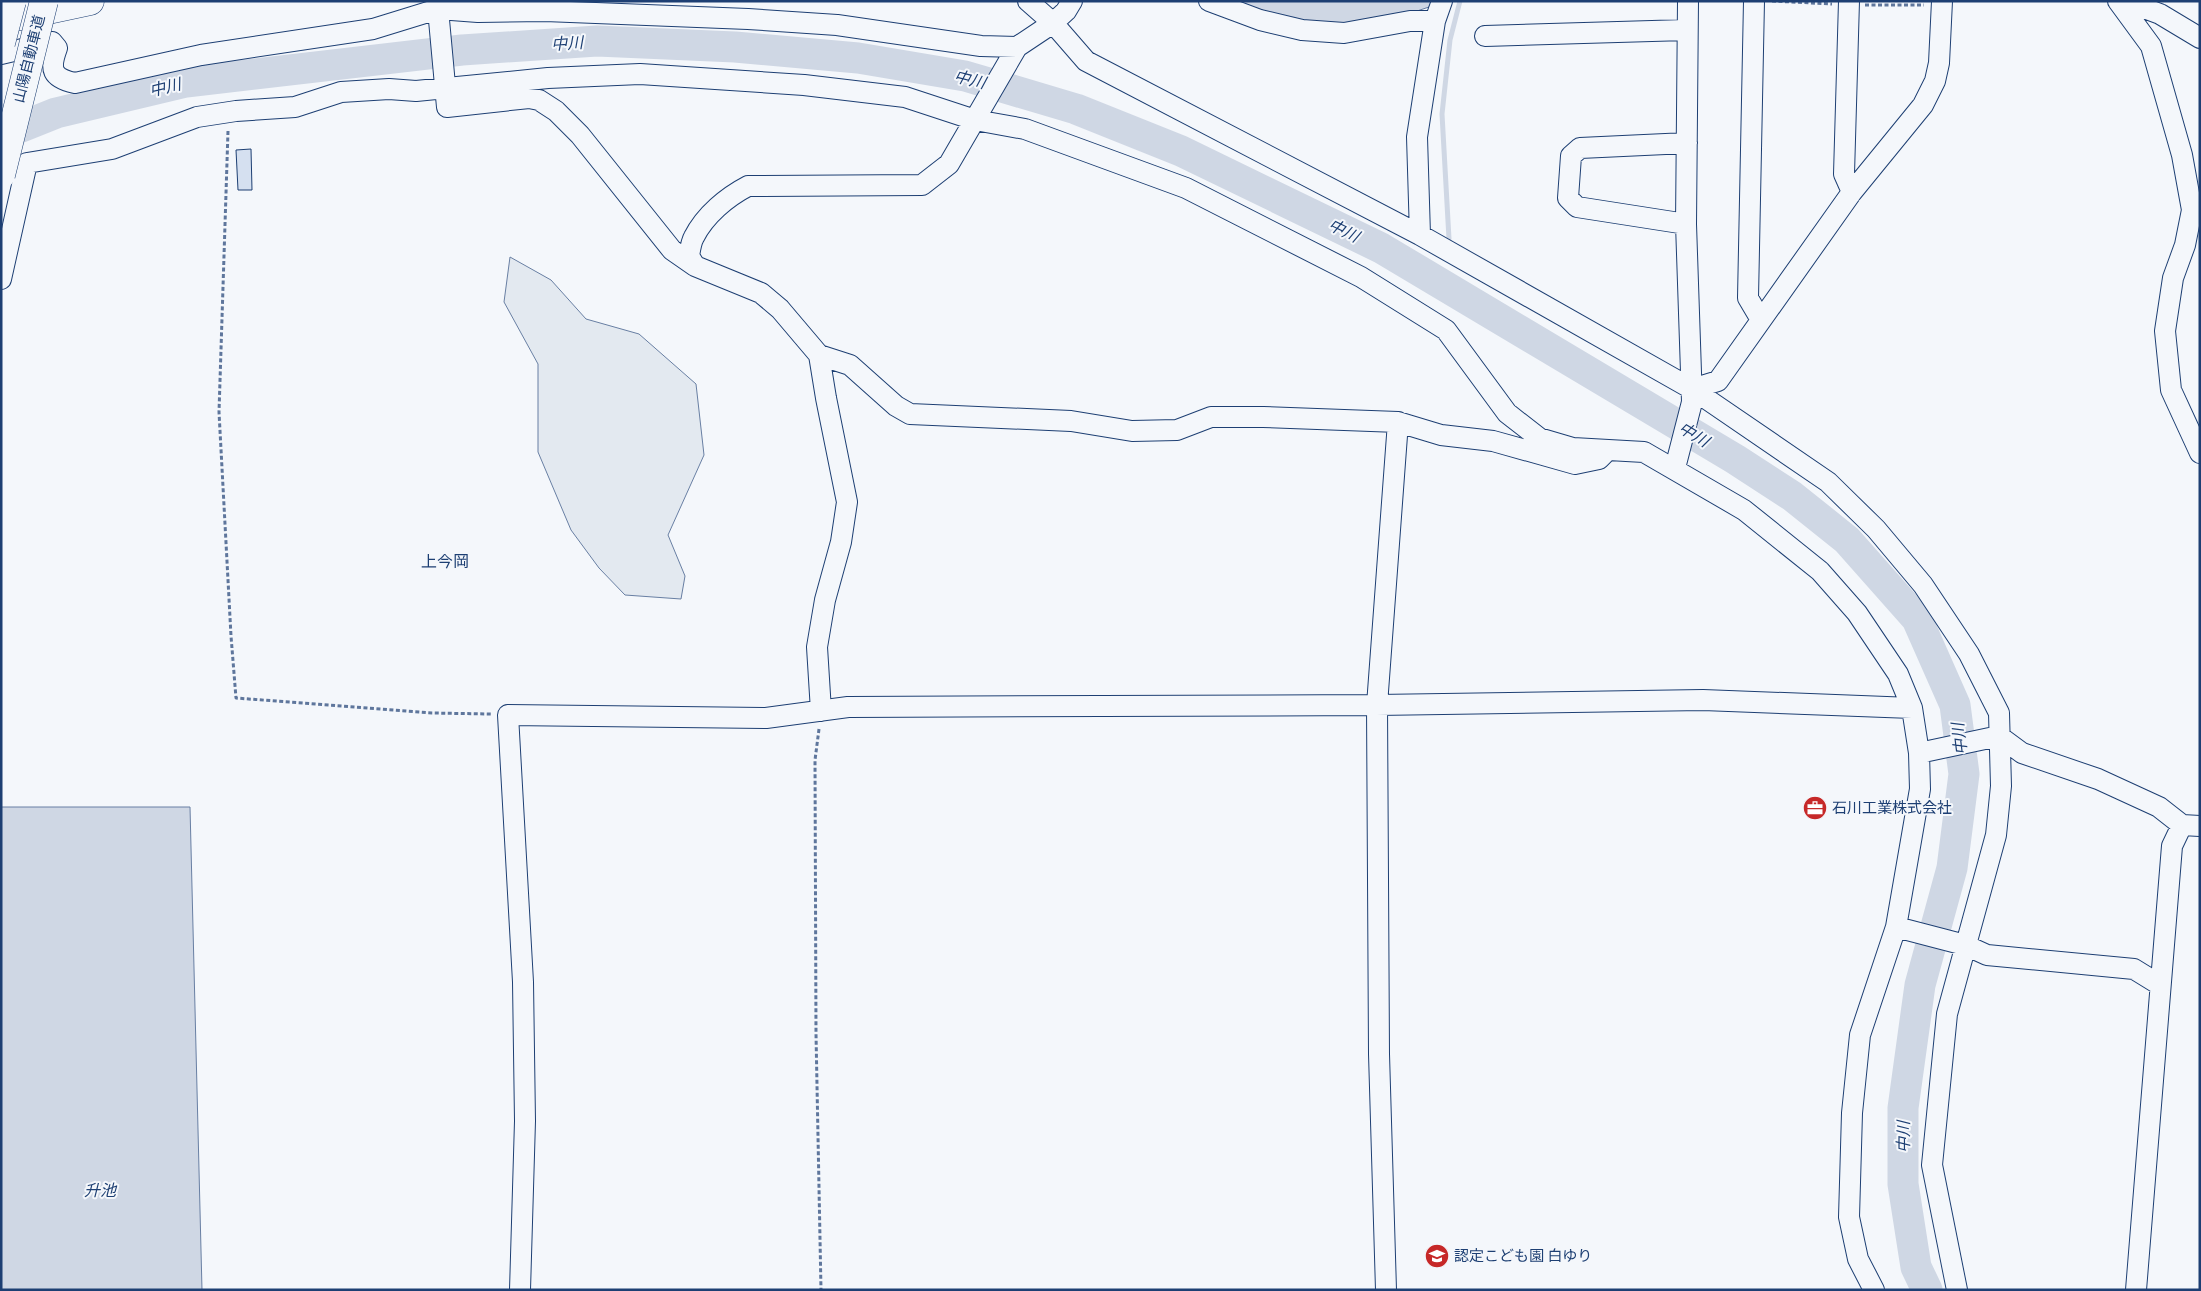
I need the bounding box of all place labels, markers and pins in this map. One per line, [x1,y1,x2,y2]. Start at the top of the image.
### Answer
office icon: 石川工業株式会社 [1802,795,1828,821]
place label: 石川工業株式会社 [1832,799,1952,817]
school or university icon: 認定こども園 白ゆり [1424,1243,1450,1269]
place label: 認定こども園 白ゆり [1454,1247,1592,1265]

